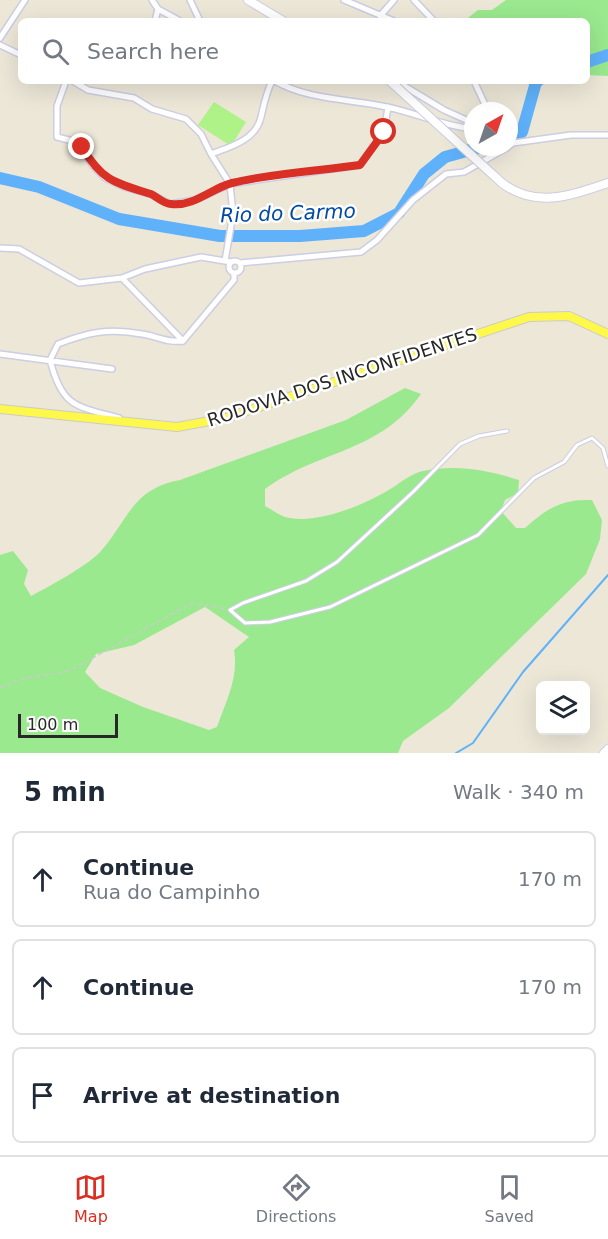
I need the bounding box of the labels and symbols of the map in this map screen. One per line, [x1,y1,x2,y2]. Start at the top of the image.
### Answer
north arrow [464,102,518,156]
route start [370,118,396,144]
route end [68,133,94,159]
water label: Rio do Carmo [220,199,356,227]
street label: RODOVIA DOS INCONFIDENTES [204,323,480,431]
scale bar [18,711,118,738]

